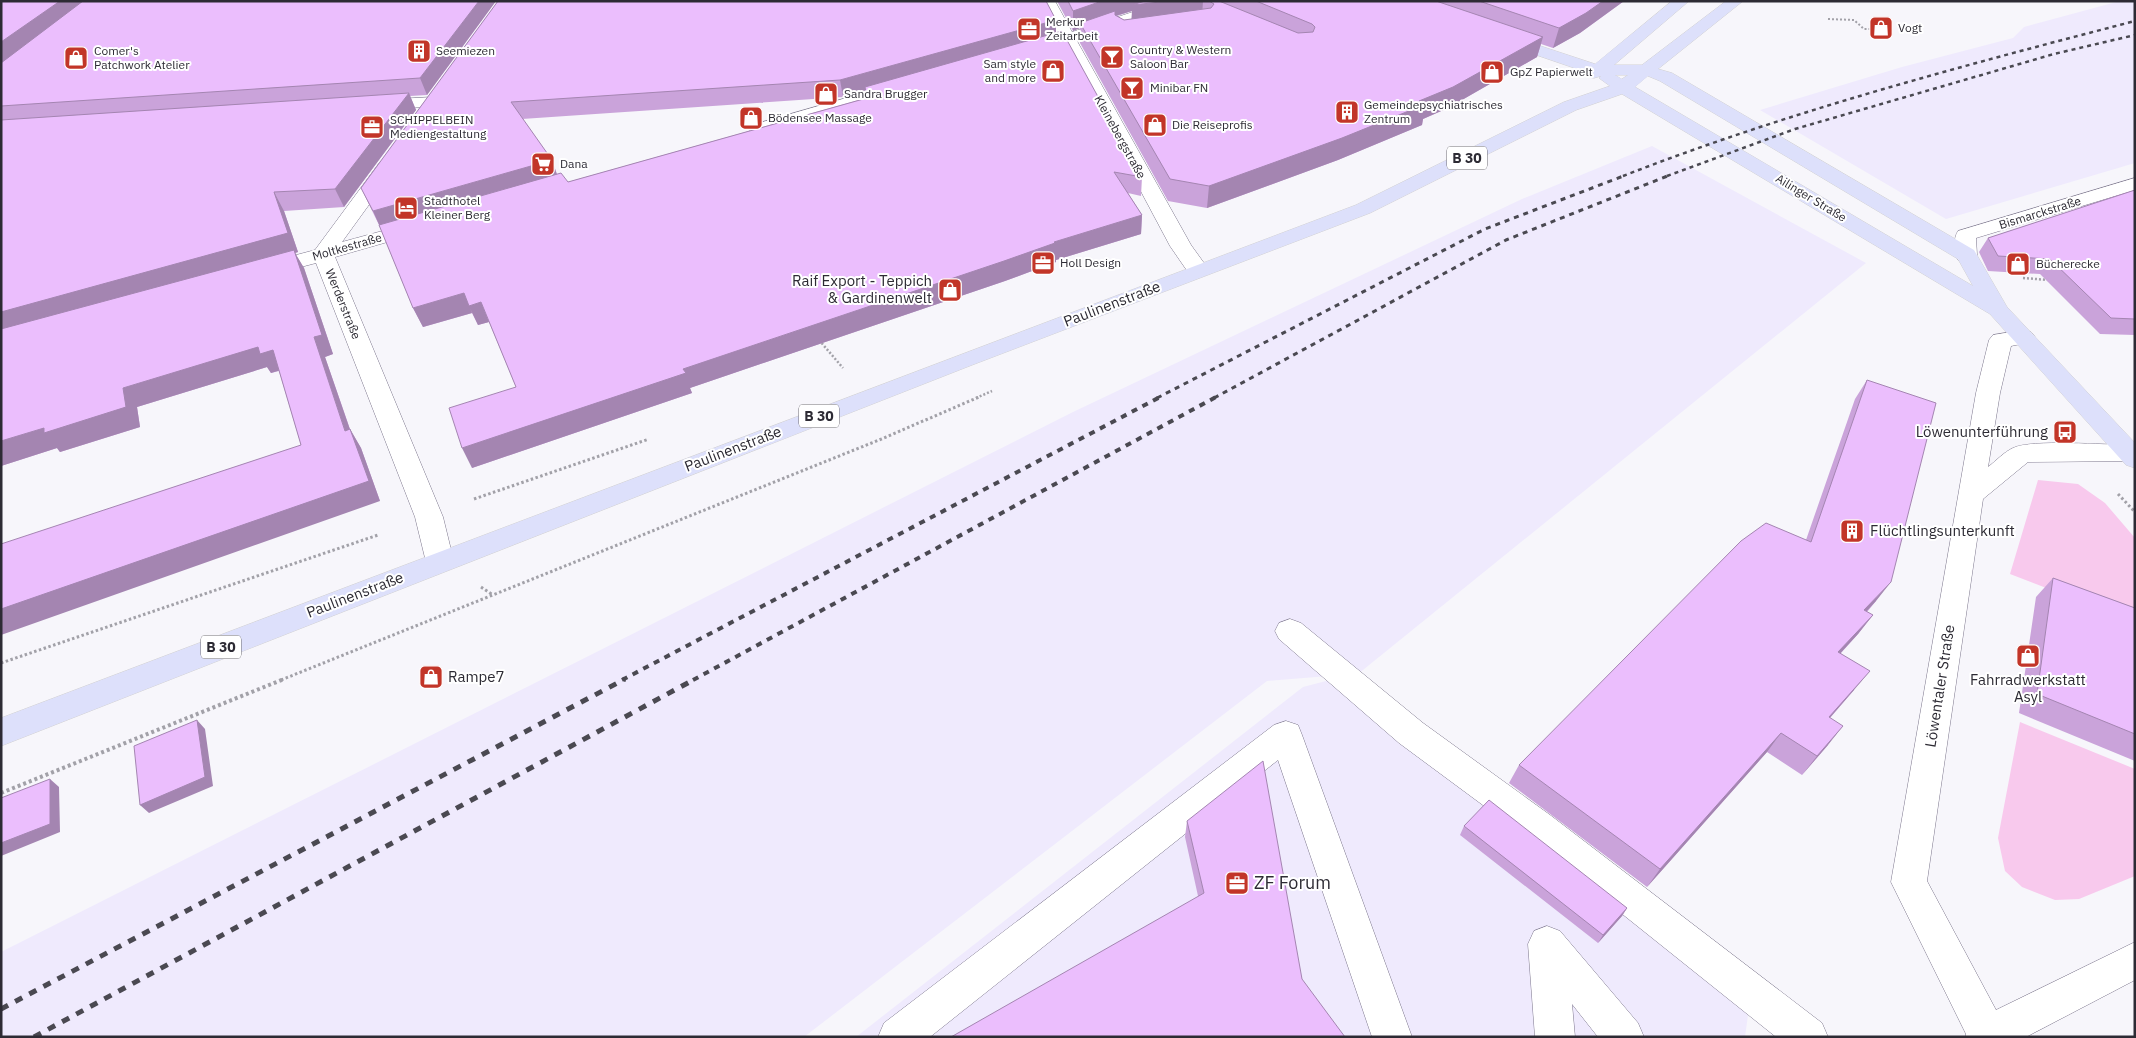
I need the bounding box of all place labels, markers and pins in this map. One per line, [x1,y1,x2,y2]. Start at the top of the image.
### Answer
place label: Merkur Zeitarbeit [1046,14,1098,43]
shop icon: Vogt [1868,15,1894,41]
office icon: Merkur Zeitarbeit [1016,16,1042,42]
place label: Vogt [1898,20,1922,35]
building icon: Seemiezen [406,38,432,64]
place label: Country & Western Saloon Bar [1130,42,1231,71]
place label: Comer's Patchwork Atelier [94,43,190,72]
place label: Seemiezen [436,43,495,58]
bar icon: Country & Western Saloon Bar [1099,44,1125,70]
shop icon: Comer's Patchwork Atelier [63,45,89,71]
place label: Sam style and more [983,56,1036,85]
shop icon: Sam style and more [1040,58,1066,84]
shop icon: GpZ Papierwelt [1479,59,1505,85]
place label: GpZ Papierwelt [1510,64,1593,79]
bar icon: Minibar FN [1119,75,1145,101]
place label: Minibar FN [1150,80,1208,95]
shop icon: Sandra Brugger [813,81,839,107]
place label: Sandra Brugger [844,86,928,101]
place label: Gemeindepsychiatrisches Zentrum [1364,97,1503,126]
building icon: Gemeindepsychiatrisches Zentrum [1334,99,1360,125]
shop icon: Bödensee Massage [738,105,764,131]
place label: Bödensee Massage [768,110,872,125]
place label: SCHIPPELBEIN Mediengestaltung [390,112,487,141]
shop icon: Die Reiseprofis [1142,112,1168,138]
office icon: SCHIPPELBEIN Mediengestaltung [359,114,385,140]
place label: Die Reiseprofis [1172,117,1253,132]
supermarket icon: Dana [530,151,556,177]
place label: Dana [560,156,588,171]
place label: Stadthotel Kleiner Berg [424,193,491,222]
hotel icon: Stadthotel Kleiner Berg [393,195,419,221]
office icon: Holl Design [1030,250,1056,276]
shop icon: Bücherecke [2005,251,2031,277]
place label: Holl Design [1060,255,1121,270]
place label: Bücherecke [2036,256,2100,271]
place label: Raif Export - Teppich & Gardinenwelt [792,271,932,307]
shop icon: Raif Export - Teppich & Gardinenwelt [937,277,963,303]
bus stop icon: Löwenunterführung [2052,419,2078,445]
place label: Löwenunterführung [1916,422,2048,441]
building icon: Flüchtlingsunterkunft [1839,518,1865,544]
place label: Flüchtlingsunterkunft [1870,521,2015,540]
shop icon: Fahrradwerkstatt Asyl [2015,643,2041,669]
shop icon: Rampe7 [418,664,444,690]
place label: Rampe7 [448,667,505,686]
place label: Fahrradwerkstatt Asyl [1970,670,2086,706]
office icon: ZF Forum [1224,870,1250,896]
place label: ZF Forum [1254,871,1331,894]

